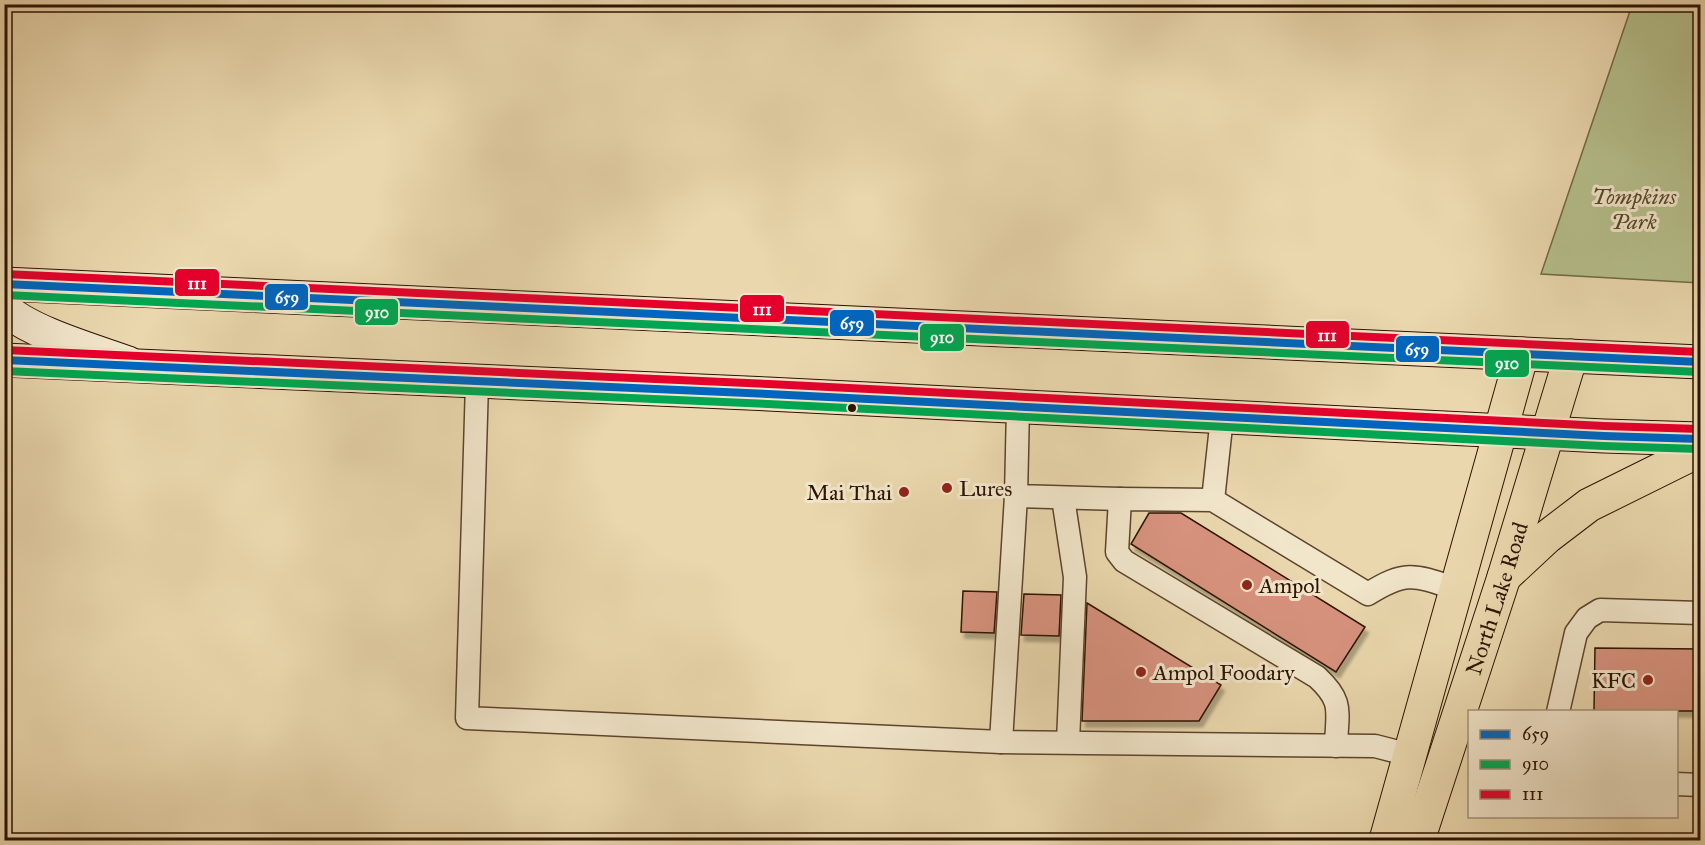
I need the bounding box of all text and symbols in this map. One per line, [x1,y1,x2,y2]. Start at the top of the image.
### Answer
park label: Tompkins Park [1592,183,1677,235]
line badge: 111 [174,268,220,297]
text: 111 [188,274,207,293]
line badge: 659 [264,283,309,311]
text: 659 [275,288,299,308]
line badge: 111 [739,294,785,323]
line badge: 910 [354,298,399,326]
text: 111 [753,300,772,319]
text: 910 [365,303,389,323]
line badge: 659 [829,309,875,337]
text: 659 [840,314,864,334]
line badge: 111 [1305,320,1350,349]
line badge: 910 [919,323,965,352]
text: 111 [1318,326,1337,345]
text: 910 [930,328,954,348]
line badge: 659 [1395,335,1440,363]
text: 659 [1405,340,1429,360]
line badge: 910 [1484,349,1530,378]
text: 910 [1495,354,1519,374]
unlabelled marker [846,402,858,414]
place label: Lures [959,475,1012,502]
place label: Mai Thai [807,479,892,506]
marker: Lures [940,481,954,495]
marker: Mai Thai [897,485,911,499]
street label: North Lake Road [1459,519,1533,678]
place label: Ampol [1258,572,1320,599]
marker: Ampol [1240,578,1254,592]
place label: Ampol Foodary [1152,659,1295,686]
marker: Ampol Foodary [1134,665,1148,679]
place label: KFC [1591,667,1636,694]
marker: KFC [1641,673,1655,687]
legend [1468,710,1678,818]
text: 659 [1522,723,1549,745]
text: 910 [1522,753,1549,775]
text: 111 [1522,783,1543,805]

